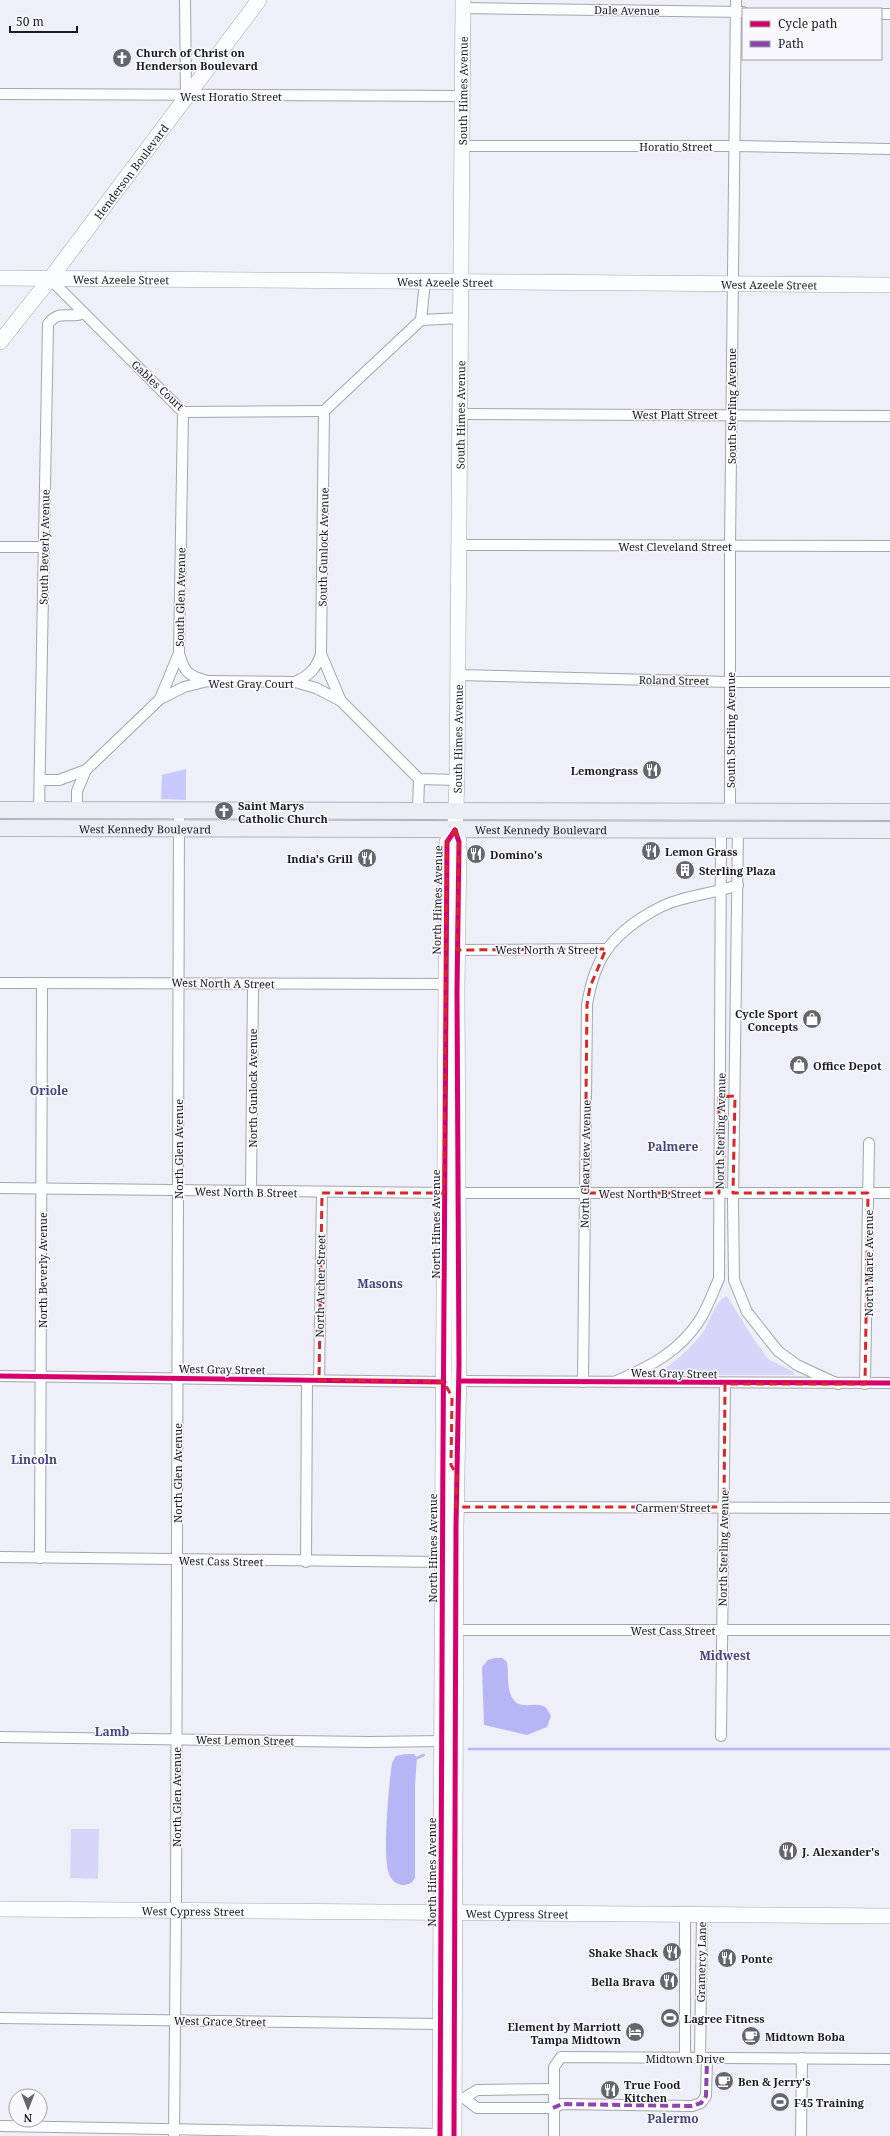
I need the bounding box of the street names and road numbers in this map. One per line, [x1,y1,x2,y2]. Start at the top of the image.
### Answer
street label: Dale Avenue [594,2,660,18]
street label: South Himes Avenue [454,36,470,145]
street label: West Horatio Street [180,89,282,104]
street label: Henderson Boulevard [90,120,171,222]
street label: Horatio Street [639,139,713,154]
street label: West Azeele Street [73,271,169,287]
street label: West Azeele Street [397,274,493,289]
street label: West Azeele Street [721,276,817,292]
street label: South Sterling Avenue [724,348,739,464]
street label: Gables Court [128,357,188,413]
street label: South Himes Avenue [452,360,468,469]
street label: West Platt Street [632,407,718,422]
street label: South Gunlock Avenue [314,487,332,606]
street label: South Beverly Avenue [35,489,53,605]
street label: West Cleveland Street [618,539,732,554]
street label: South Glen Avenue [172,547,188,647]
street label: Roland Street [639,672,710,688]
street label: South Sterling Avenue [723,672,738,788]
street label: West Gray Court [208,676,294,691]
street label: South Himes Avenue [449,684,465,793]
street label: West Kennedy Boulevard [79,821,211,836]
street label: West Kennedy Boulevard [475,822,607,837]
street label: North Himes Avenue [429,845,445,955]
street label: West North A Street [495,942,599,957]
street label: West North A Street [171,975,275,991]
street label: North Gunlock Avenue [245,1028,260,1148]
street label: North Sterling Avenue [711,1072,729,1189]
street label: North Glen Avenue [171,1099,186,1199]
street label: North Clearview Avenue [576,1100,594,1228]
street label: North Himes Avenue [428,1169,443,1279]
street label: West North B Street [194,1184,298,1200]
street label: West North B Street [599,1186,702,1201]
street label: North Marie Avenue [861,1209,876,1316]
street label: North Beverly Avenue [35,1212,50,1328]
street label: North Archer Street [312,1234,328,1338]
street label: West Gray Street [178,1361,266,1377]
street label: West Gray Street [630,1365,718,1381]
street label: North Glen Avenue [170,1423,185,1523]
street label: North Sterling Avenue [714,1489,732,1606]
street label: North Himes Avenue [425,1493,440,1603]
street label: Carmen Street [635,1500,711,1515]
street label: West Cass Street [178,1553,264,1569]
street label: West Cass Street [631,1623,716,1638]
street label: West Lemon Street [196,1732,295,1748]
street label: North Glen Avenue [169,1747,184,1847]
street label: North Himes Avenue [424,1817,439,1927]
street label: West Cypress Street [142,1903,245,1918]
street label: West Cypress Street [466,1905,569,1921]
street label: Gramercy Lane [693,1921,709,2003]
street label: West Grace Street [174,2013,266,2029]
street label: Midtown Drive [645,2051,725,2066]

